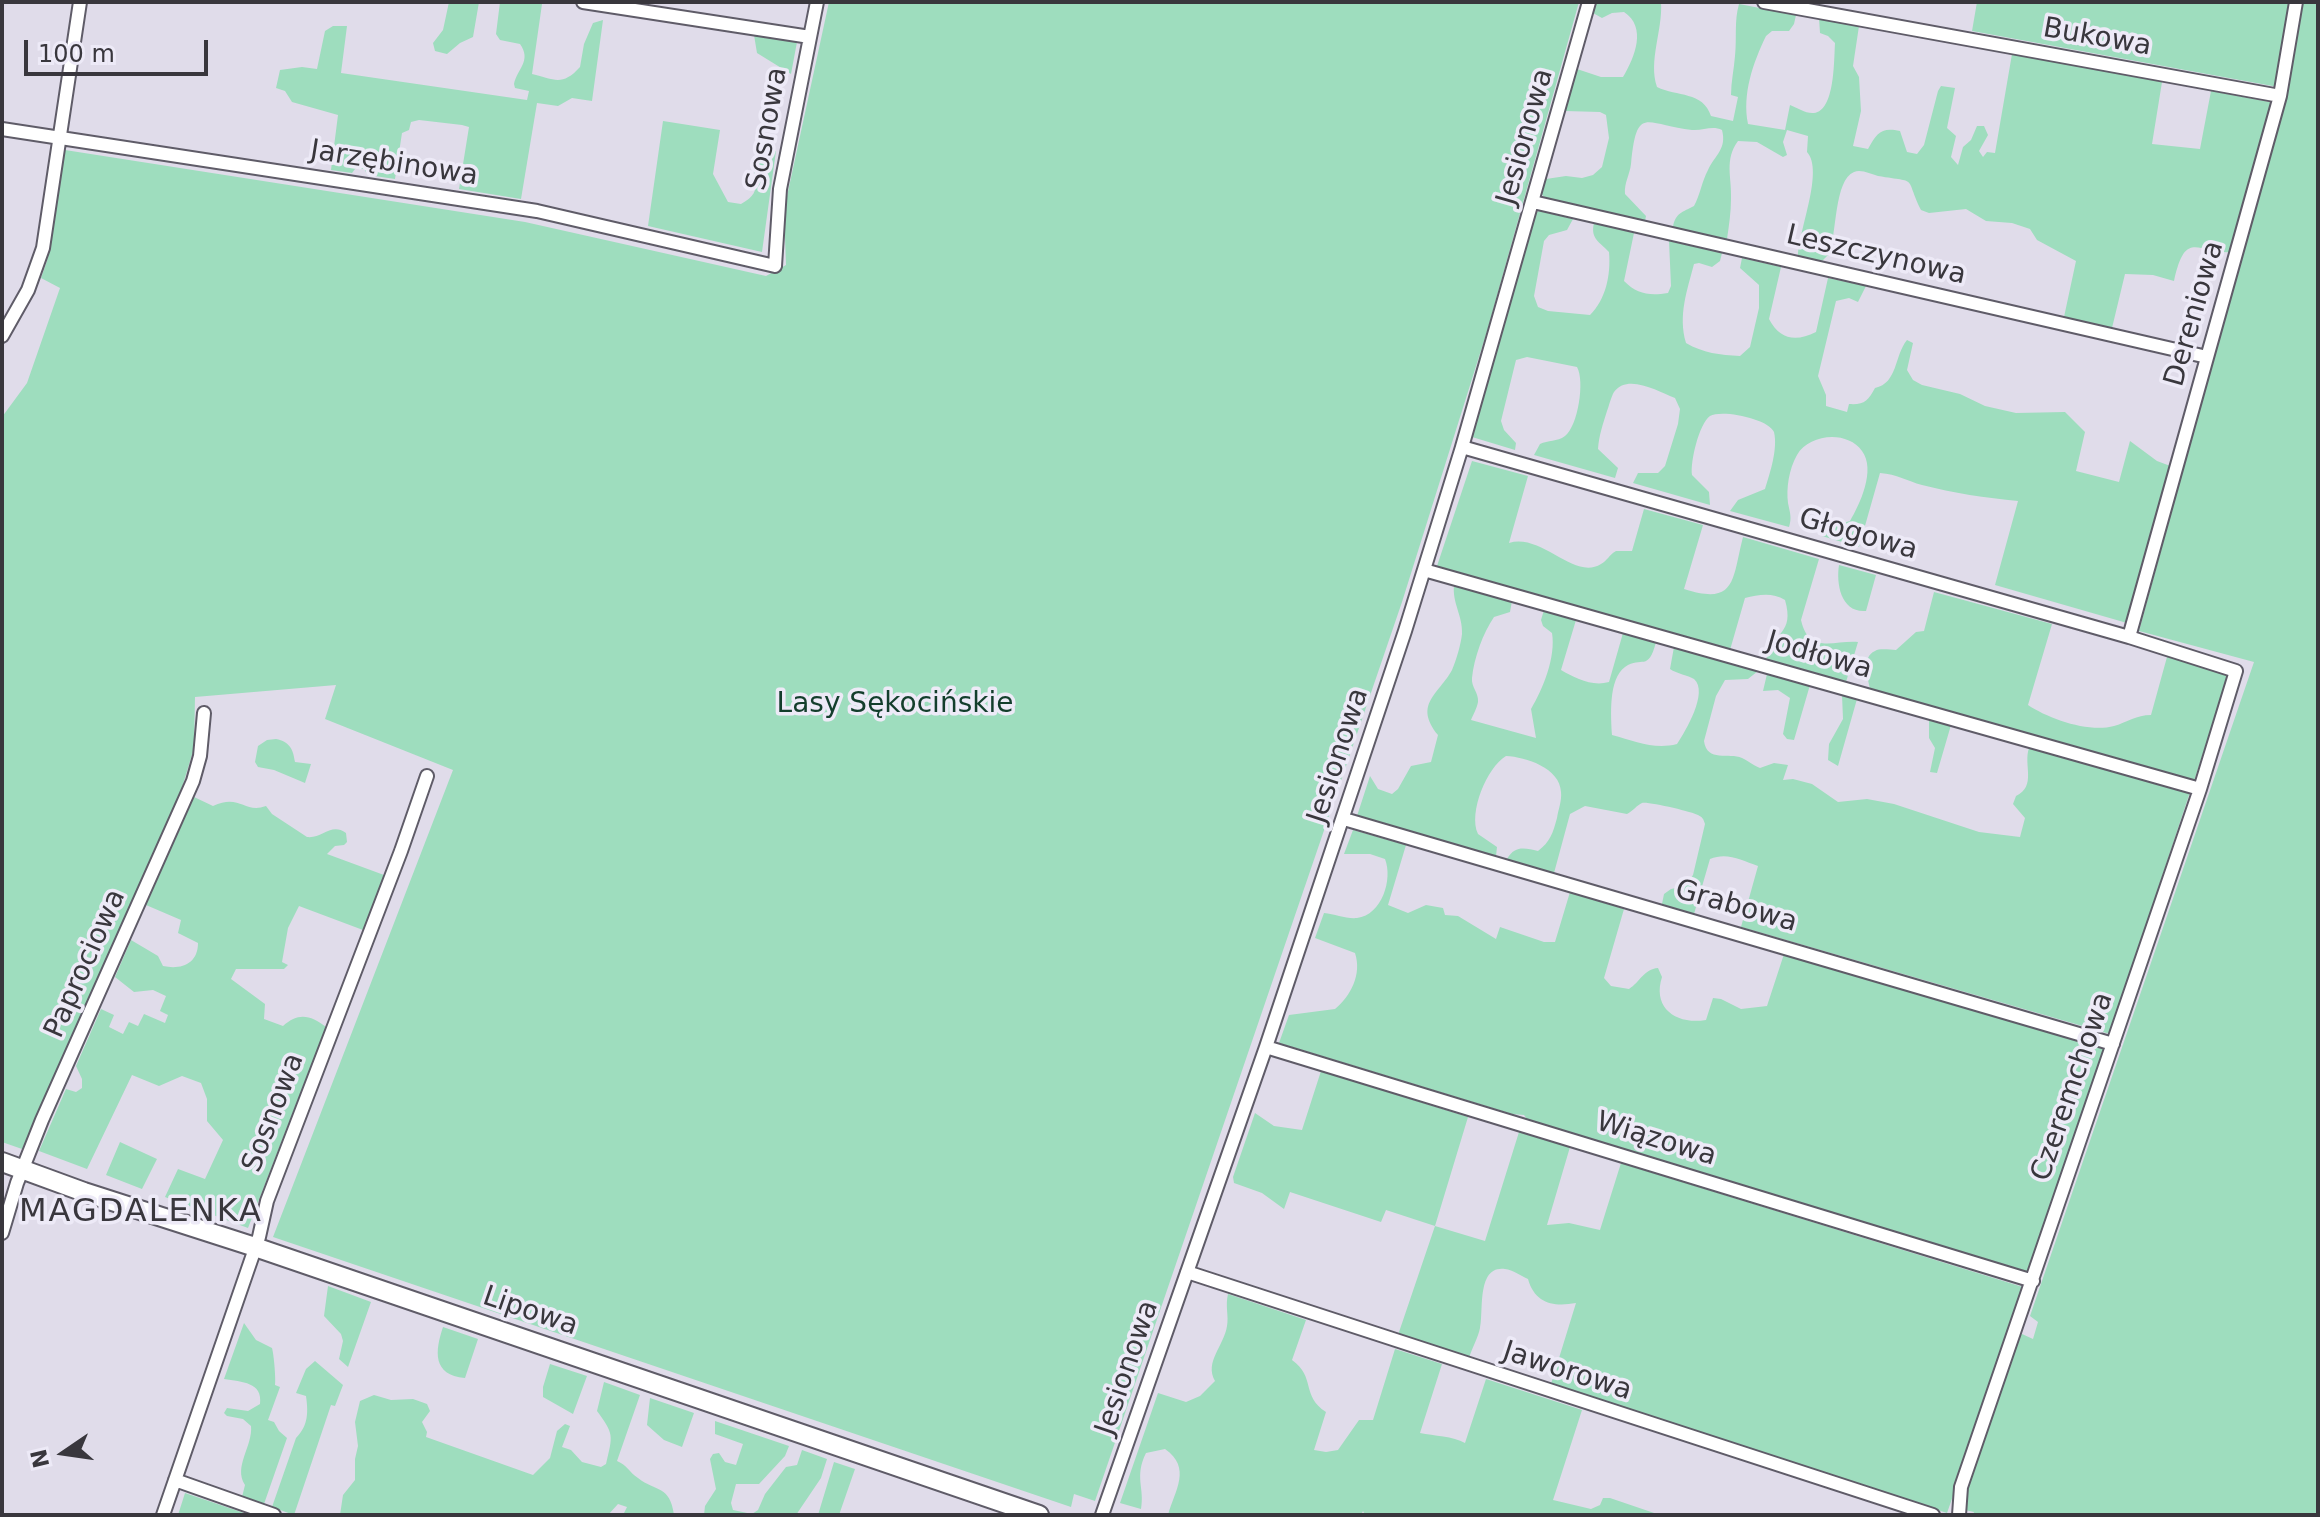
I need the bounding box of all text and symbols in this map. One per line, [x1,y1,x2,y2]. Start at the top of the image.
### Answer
street label: Bukowa [2040,12,2154,64]
scale bar [28,24,212,74]
text: 100 m [38,40,115,68]
street label: Sosnowa [741,65,795,193]
street label: Jesionowa [1491,65,1561,209]
street label: Jarzębinowa [308,134,480,194]
street label: Leszczynowa [1783,219,1969,293]
street label: Dereniowa [2158,237,2232,391]
street label: Głogowa [1795,502,1921,568]
street label: Jodłowa [1762,625,1876,687]
street label: Jesionowa [1301,684,1377,828]
park label: Lasy Sękocińskie [777,688,1013,722]
street label: Grabowa [1671,874,1801,940]
street label: Paprociowa [38,885,134,1043]
street label: Czeremchowa [2025,988,2121,1186]
street label: Sosnowa [236,1049,312,1177]
street label: Wiązowa [1592,1106,1720,1174]
district label: MAGDALENKA [19,1194,263,1232]
street label: Lipowa [478,1280,582,1344]
street label: Jesionowa [1089,1296,1167,1440]
street label: Jaworowa [1498,1335,1636,1409]
north arrow [24,1413,104,1493]
text: N [26,1447,54,1470]

